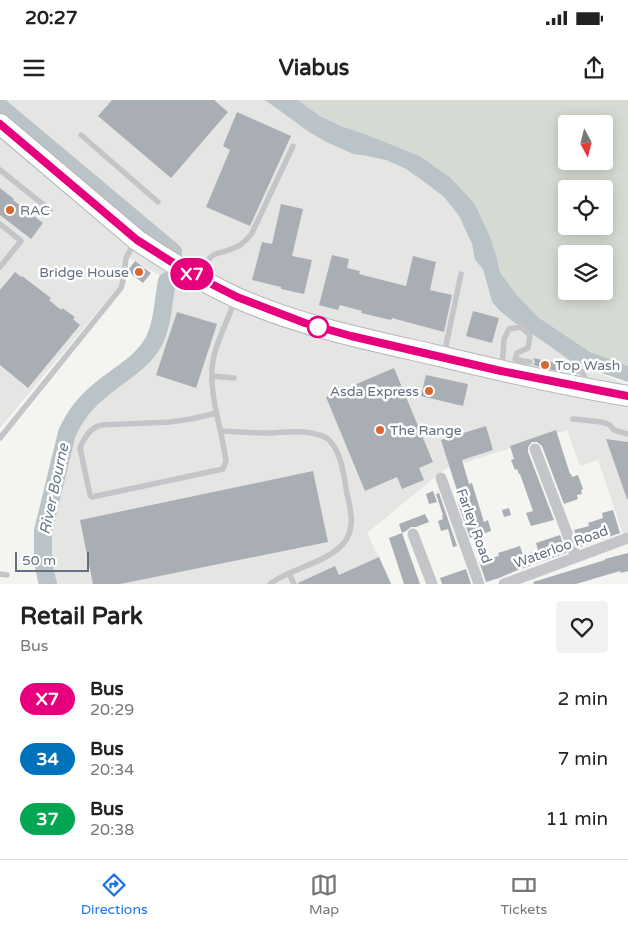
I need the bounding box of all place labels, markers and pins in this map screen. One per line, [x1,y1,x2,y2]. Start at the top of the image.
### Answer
place label: RAC [20,202,50,219]
marker: RAC [4,204,16,216]
place label: Bridge House [39,264,129,281]
marker: Bridge House [133,266,145,278]
unlabelled marker [307,316,329,338]
place label: Top Wash [555,357,620,374]
marker: Top Wash [539,359,551,371]
place label: Asda Express [330,383,419,400]
marker: Asda Express [423,385,435,397]
place label: The Range [390,422,462,439]
marker: The Range [374,424,386,436]

